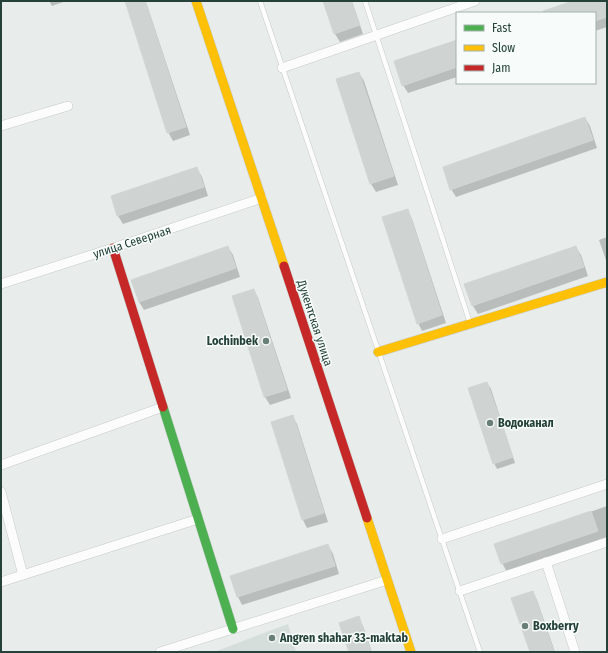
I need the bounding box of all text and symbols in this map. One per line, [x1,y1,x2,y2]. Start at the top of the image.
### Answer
legend [456,12,596,84]
text: Fast [492,21,511,35]
text: Slow [492,41,515,55]
text: Jam [492,61,510,75]
street label: улица Северная [91,223,173,261]
street label: Дукентская улица [294,277,336,368]
place label: Lochinbek [207,334,259,348]
marker: Lochinbek [261,336,271,346]
place label: Водоканал [498,416,554,430]
marker: Водоканал [485,418,495,428]
place label: Boxberry [533,619,579,633]
marker: Boxberry [520,621,530,631]
place label: Angren shahar 33-maktab [279,631,408,645]
marker: Angren shahar 33-maktab [267,633,277,643]

